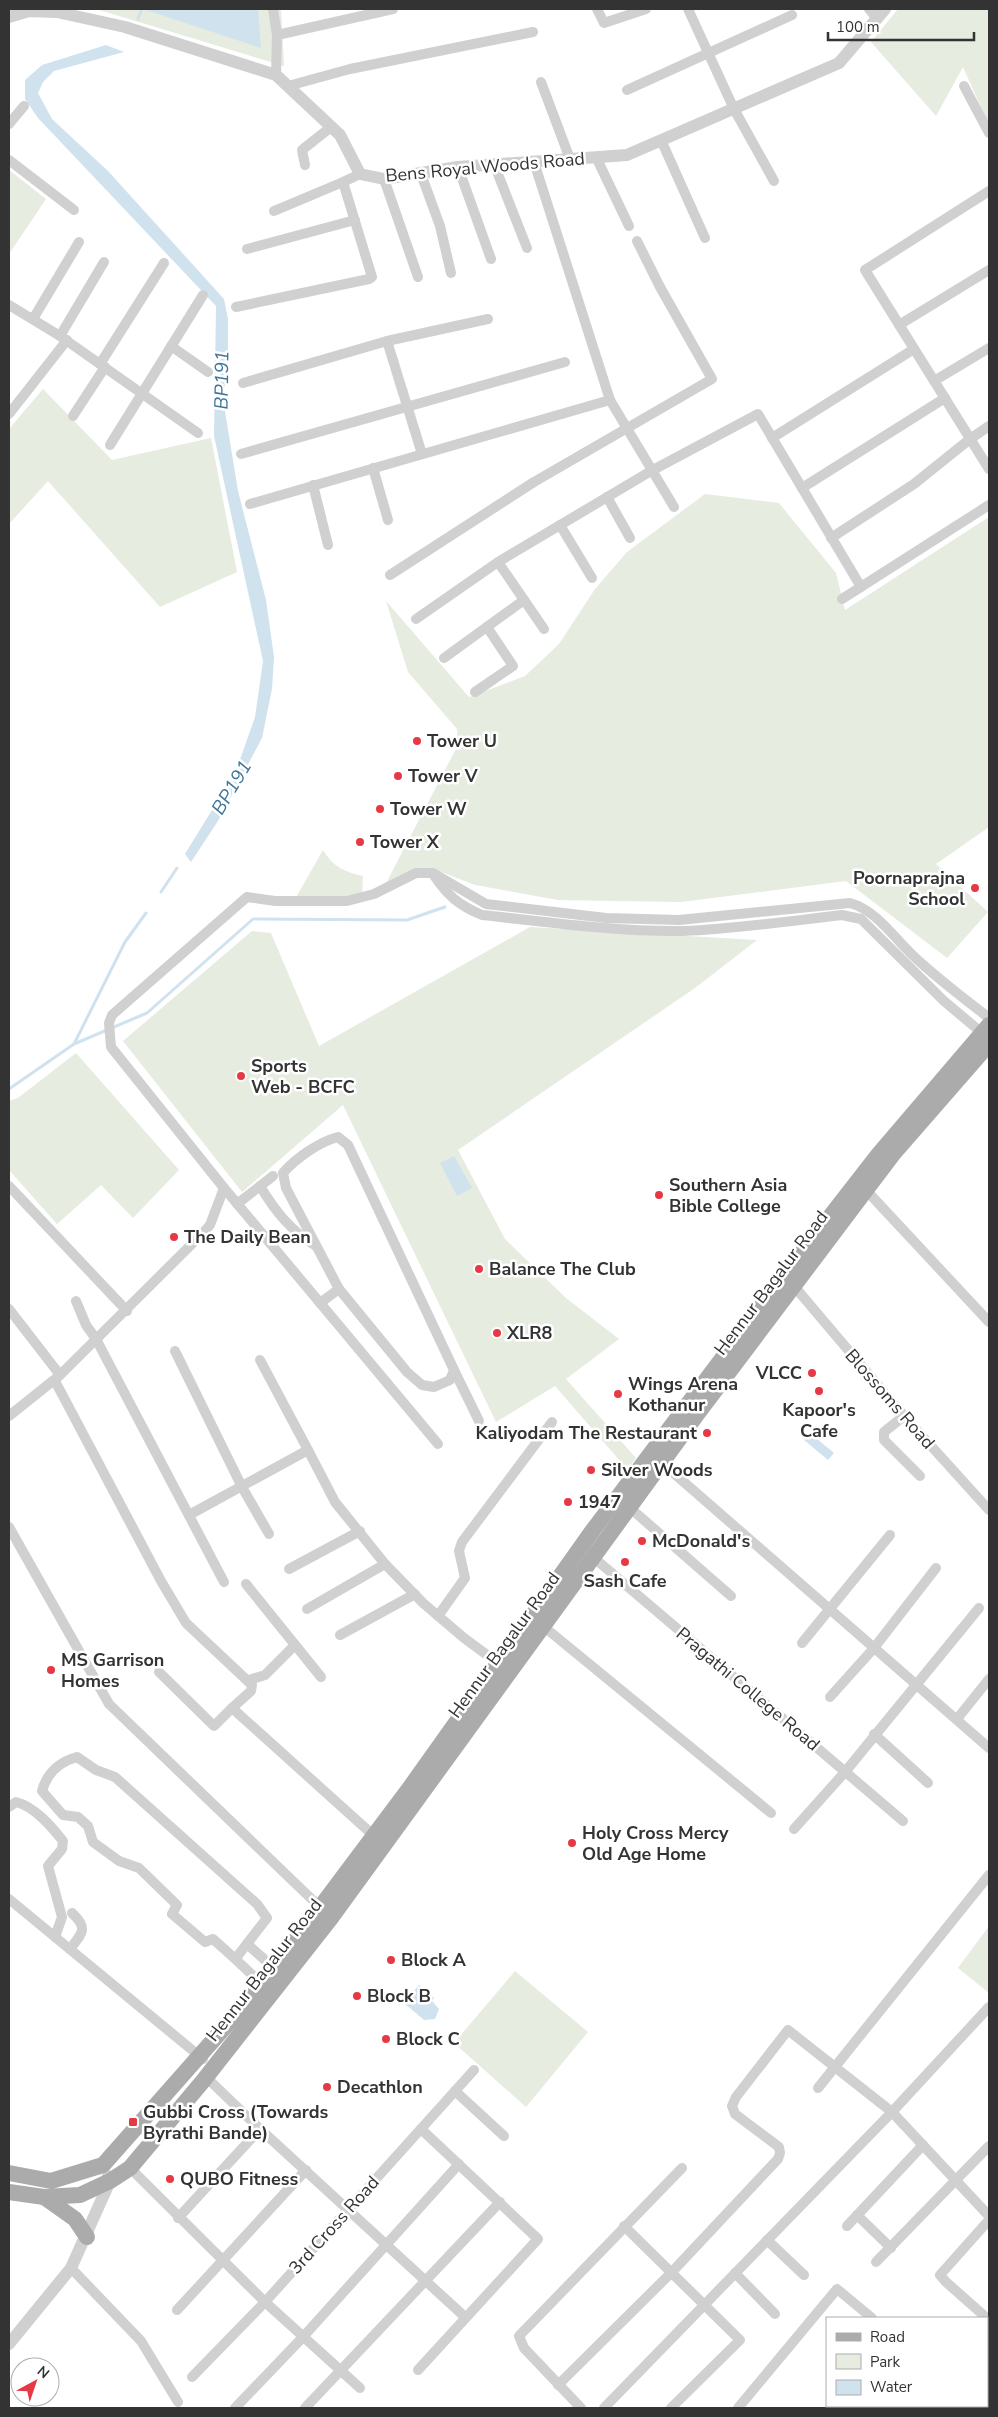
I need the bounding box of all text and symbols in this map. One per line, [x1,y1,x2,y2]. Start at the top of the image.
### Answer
scale bar [828,10,974,42]
text: 100 m [836,17,880,37]
street label: Bens Royal Woods Road [384,146,586,188]
water label: BP191 [208,350,236,410]
place label: Tower U [427,729,497,753]
marker: Tower U [411,735,423,747]
water label: BP191 [206,755,258,820]
place label: Tower V [408,764,479,788]
marker: Tower V [392,770,404,782]
place label: Tower W [390,797,467,821]
marker: Tower W [374,803,386,815]
place label: Tower X [370,830,440,854]
marker: Tower X [354,836,366,848]
place label: Poornaprajna School [853,866,965,911]
marker: Poornaprajna School [969,882,981,894]
place label: Sports Web - BCFC [251,1054,355,1099]
marker: Sports Web - BCFC [235,1070,247,1082]
place label: Southern Asia Bible College [669,1173,787,1218]
marker: Southern Asia Bible College [653,1189,665,1201]
street label: Hennur Bagalur Road [709,1206,833,1360]
place label: The Daily Bean [184,1225,311,1249]
marker: The Daily Bean [168,1231,180,1243]
place label: Balance The Club [489,1257,636,1281]
marker: Balance The Club [473,1263,485,1275]
place label: XLR8 [506,1321,553,1345]
marker: XLR8 [491,1327,503,1339]
street label: Blossoms Road [840,1344,940,1454]
place label: VLCC [755,1361,802,1385]
marker: VLCC [806,1367,818,1379]
place label: Wings Arena Kothanur [628,1372,738,1417]
marker: Kapoor's Cafe [813,1385,825,1397]
marker: Wings Arena Kothanur [612,1388,624,1400]
place label: Kapoor's Cafe [782,1398,856,1443]
place label: Kaliyodam The Restaurant [476,1421,697,1445]
marker: Kaliyodam The Restaurant [701,1427,713,1439]
place label: Silver Woods [601,1458,713,1482]
marker: Silver Woods [585,1464,597,1476]
place label: 1947 [578,1490,621,1514]
marker: 1947 [562,1496,574,1508]
place label: McDonald's [652,1529,750,1553]
marker: McDonald's [636,1535,648,1547]
marker: Sash Cafe [619,1556,631,1568]
street label: Hennur Bagalur Road [443,1567,565,1723]
place label: Sash Cafe [583,1569,667,1593]
street label: Pragathi College Road [671,1622,825,1756]
place label: MS Garrison Homes [61,1648,164,1693]
marker: MS Garrison Homes [45,1664,57,1676]
place label: Holy Cross Mercy Old Age Home [582,1821,729,1866]
marker: Holy Cross Mercy Old Age Home [566,1837,578,1849]
street label: Hennur Bagalur Road [201,1894,327,2046]
place label: Block A [401,1948,466,1972]
marker: Block A [385,1954,397,1966]
place label: Block B [367,1984,431,2008]
marker: Block B [351,1990,363,2002]
place label: Block C [396,2027,460,2051]
marker: Block C [380,2033,392,2045]
place label: Decathlon [337,2075,423,2099]
marker: Decathlon [321,2081,333,2093]
place label: Gubbi Cross (Towards Byrathi Bande) [143,2100,329,2145]
marker: Gubbi Cross (Towards Byrathi Bande) [127,2116,139,2128]
place label: QUBO Fitness [180,2167,298,2191]
street label: 3rd Cross Road [283,2171,385,2279]
marker: QUBO Fitness [164,2173,176,2185]
legend [826,2317,988,2407]
text: Road [870,2327,905,2347]
text: Park [870,2352,900,2372]
north arrow [10,2357,60,2407]
text: N [33,2362,53,2383]
text: Water [870,2377,913,2397]

